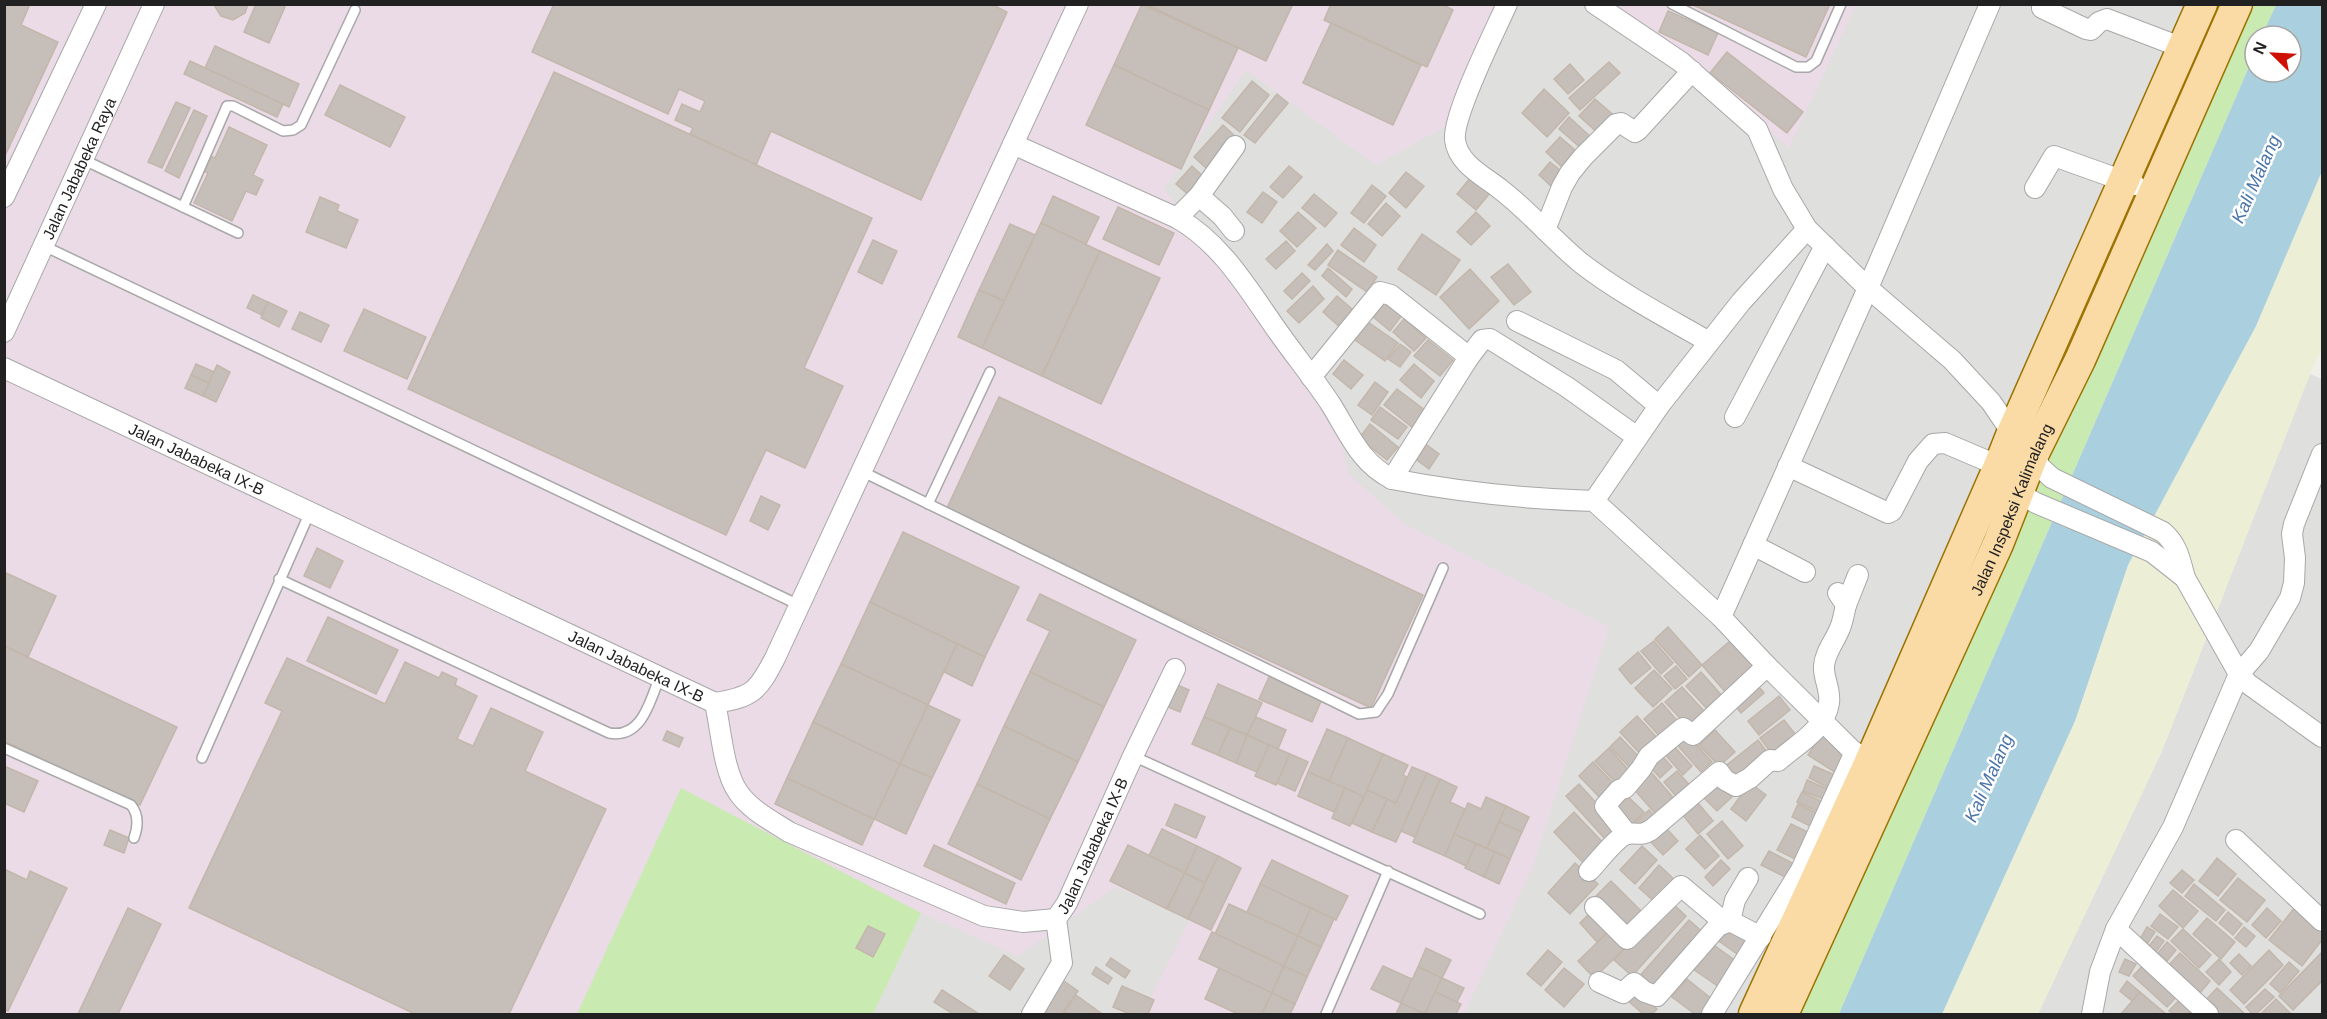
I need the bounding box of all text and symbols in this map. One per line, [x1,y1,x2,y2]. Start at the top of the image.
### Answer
north arrow [2243,24,2303,84]
text: N [2250,39,2270,57]
street label: Jalan Jababeka Raya [40,95,119,242]
water label: Kali Malang [2228,132,2284,226]
street label: Jalan Jababeka IX-B [126,420,267,498]
street label: Jalan Inspeksi Kalimalang [1968,421,2056,598]
street label: Jalan Jababeka IX-B [566,627,707,706]
water label: Kali Malang [1961,731,2017,825]
street label: Jalan Jababeka IX-B [1054,775,1131,917]

